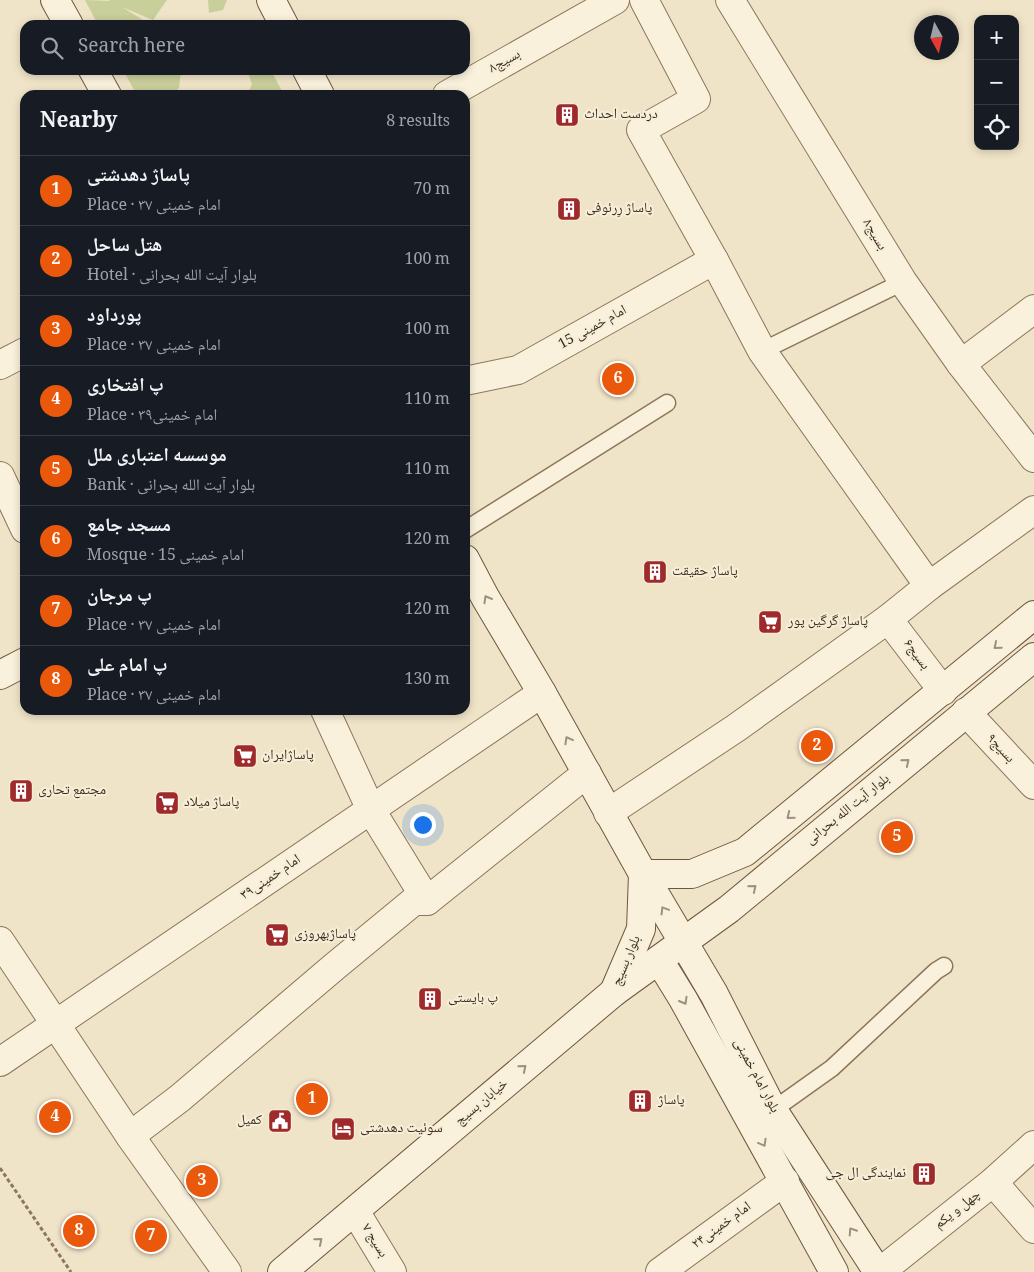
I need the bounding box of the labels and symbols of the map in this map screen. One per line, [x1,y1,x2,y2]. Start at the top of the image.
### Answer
north arrow [914,15,959,60]
street label: بسیج۸ [484,43,526,81]
building icon: دردست احداث [554,102,580,128]
place label: دردست احداث [584,103,658,127]
building icon: پاساژ رِرئوفی [556,196,582,222]
place label: پاساژ رِرئوفی [586,197,653,221]
street label: بسیج۸ [855,214,893,256]
street label: امام خمینی 15 [554,299,632,357]
pin: 6 [602,360,634,398]
building icon: پاساژ حقیقت [642,559,668,585]
place label: پاساژ حقیقت [672,560,738,584]
one-way arrow [483,596,493,605]
supermarket icon: پاساژ گرگین پور [757,609,783,635]
place label: پاساژ گرگین پور [787,610,868,634]
street label: بسیج۶ [896,634,936,676]
one-way arrow [993,641,1002,650]
pin: 2 [801,727,833,765]
street label: بسیج۹ [980,728,1020,770]
one-way arrow [564,736,574,745]
supermarket icon: پاساژایران [232,743,258,769]
place label: پاساژایران [262,744,314,768]
one-way arrow [900,760,909,768]
street label: بلوار آیت الله بحرانی [800,768,896,852]
building icon: مجتمع تحاری [8,778,34,804]
place label: مجتمع تحاری [38,779,106,803]
supermarket icon: پاساژ میلاد [154,790,180,816]
place label: پاساژ میلاد [184,791,240,815]
one-way arrow [787,811,796,819]
your location [410,812,436,838]
pin: 5 [881,818,913,856]
street label: امام خمینی۳۹ [236,849,306,907]
one-way arrow [748,885,757,894]
one-way arrow [660,906,670,915]
supermarket icon: پاساژبهروزی [264,922,290,948]
place label: پاساژبهروزی [294,923,356,947]
street label: بلوار بسیج [606,932,648,990]
building icon: پ بایستی [417,986,443,1012]
place label: پ بایستی [448,987,498,1011]
one-way arrow [678,996,688,1005]
street label: بلوار امام خمینی [726,1034,786,1118]
one-way arrow [518,1065,527,1074]
street label: خیابان بسیج [450,1073,514,1133]
pin: 1 [296,1080,328,1118]
building icon: پاساژ [627,1088,653,1114]
place label: پاساژ [657,1089,685,1113]
pin: 4 [39,1098,71,1136]
public building icon: کمیل [267,1108,293,1134]
place label: کمیل [237,1109,262,1133]
hotel icon: سوئیت دهدشتی [330,1116,356,1142]
place label: سوئیت دهدشتی [360,1117,443,1141]
one-way arrow [757,1137,767,1146]
building icon: نمایندگی ال جی [911,1161,937,1187]
pin: 3 [186,1162,218,1200]
place label: نمایندگی ال جی [826,1162,906,1186]
street label: چهل و یکم [929,1184,987,1236]
street label: امام خمینی۲۴ [687,1196,757,1256]
pin: 8 [63,1212,95,1250]
pin: 7 [135,1217,167,1255]
street label: بسیج ۷ [354,1219,394,1263]
one-way arrow [849,1227,858,1237]
one-way arrow [313,1238,322,1246]

